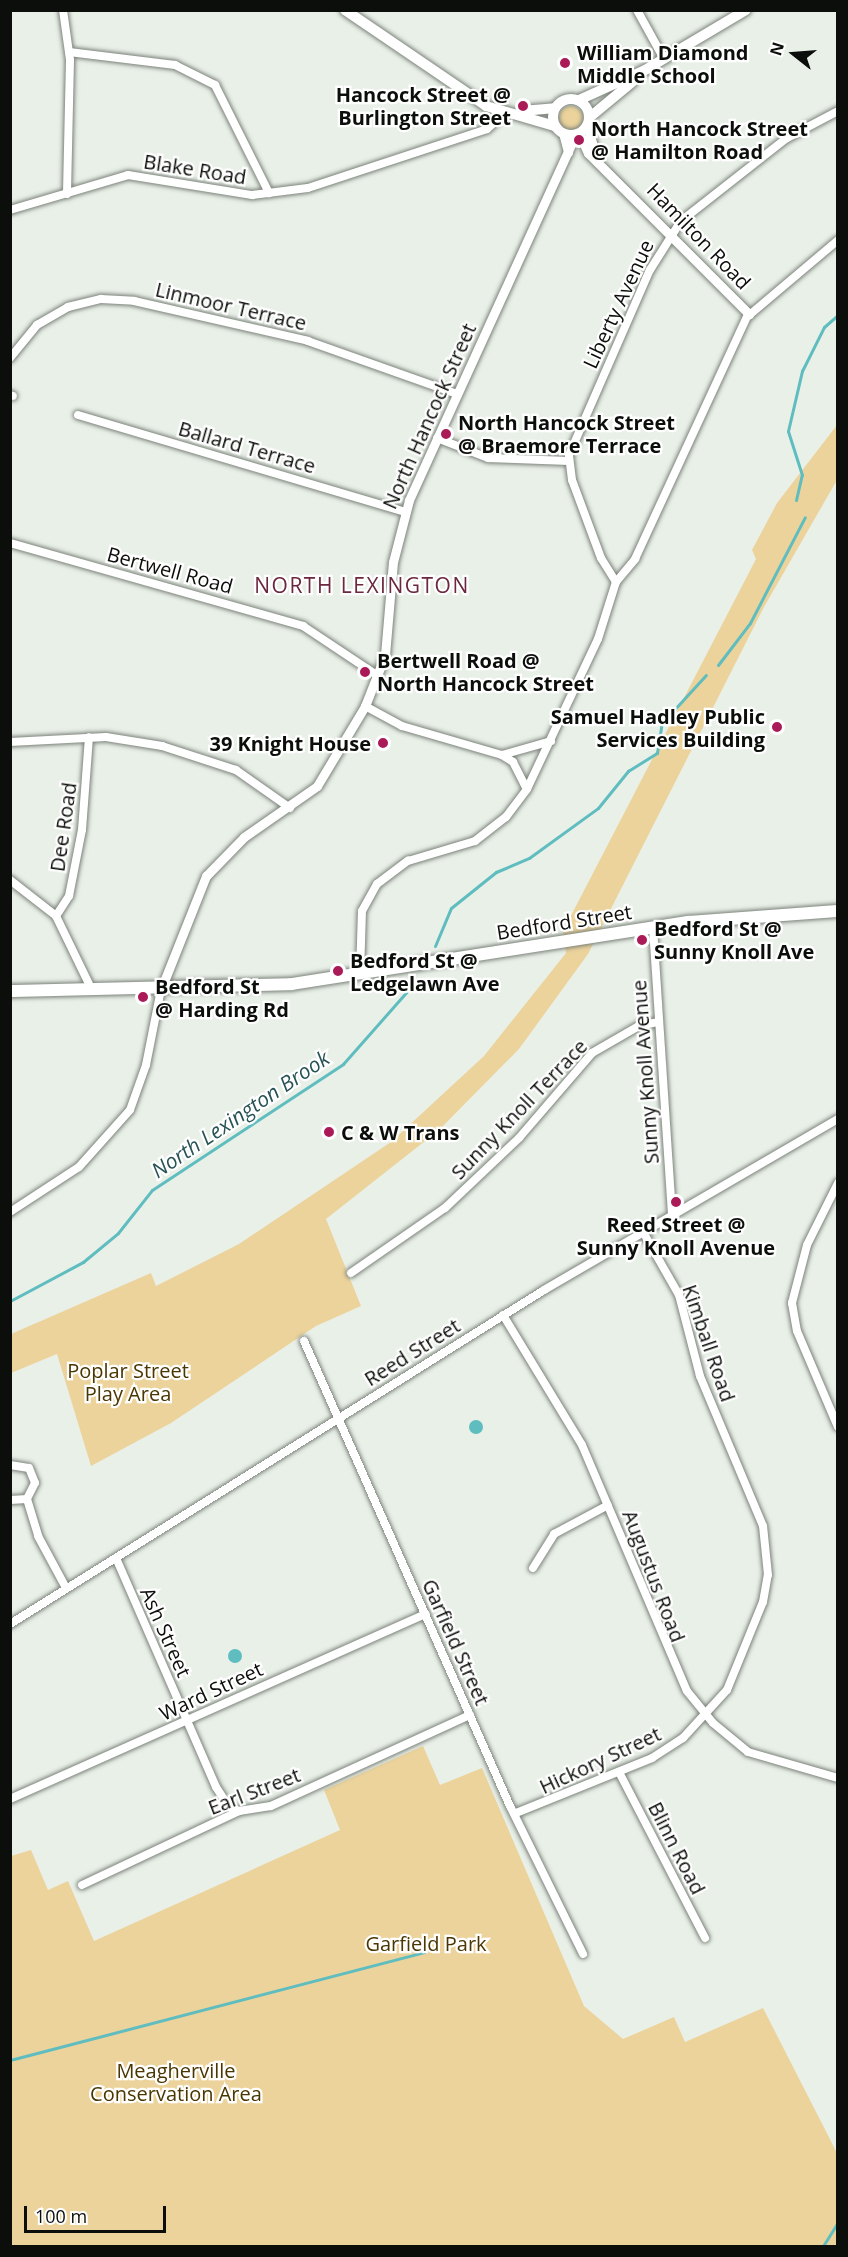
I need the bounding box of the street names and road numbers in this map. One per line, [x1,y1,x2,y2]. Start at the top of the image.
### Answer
street label: Blake Road [142,149,248,189]
street label: Hamilton Road [642,178,756,294]
street label: Liberty Avenue [578,236,658,372]
street label: Linmoor Terrace [153,277,309,335]
street label: North Hancock Street [377,319,481,513]
street label: Ballard Terrace [176,416,318,478]
street label: Bertwell Road [104,542,236,598]
street label: Dee Road [45,781,81,873]
street label: Bedford Street [495,899,633,945]
street label: Sunny Knoll Avenue [627,979,663,1165]
street label: Sunny Knoll Terrace [446,1034,592,1184]
street label: Kimball Road [678,1281,740,1405]
street label: Reed Street [360,1313,464,1391]
street label: Augustus Road [618,1507,690,1645]
street label: Garfield Street [418,1575,494,1709]
street label: Ash Street [136,1583,196,1681]
street label: Ward Street [156,1657,266,1725]
street label: Hickory Street [535,1721,665,1799]
street label: Earl Street [205,1763,303,1819]
street label: Blinn Road [644,1798,710,1898]

